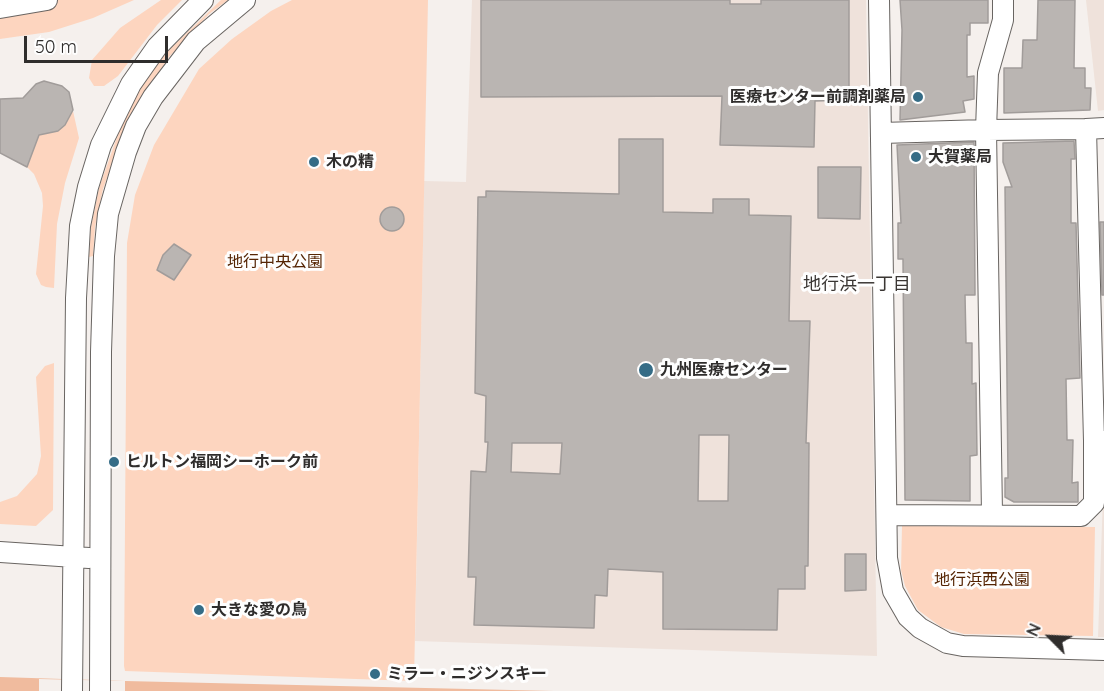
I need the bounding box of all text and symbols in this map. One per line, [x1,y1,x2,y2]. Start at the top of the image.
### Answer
scale bar [27,24,171,62]
text: 50 m [35,35,77,58]
place label: 医療センター前調剤薬局 [730,87,906,107]
marker: 医療センター前調剤薬局 [911,90,925,104]
place label: 大賀薬局 [928,147,992,167]
marker: 大賀薬局 [909,150,923,164]
place label: 木の精 [326,152,374,172]
marker: 木の精 [307,155,321,169]
park label: 地行中央公園 [227,252,323,272]
district label: 地行浜一丁目 [803,274,911,296]
place label: 九州医療センター [660,360,788,380]
marker: 九州医療センター [637,361,655,379]
place label: ヒルトン福岡シーホーク前 [126,452,318,472]
marker: ヒルトン福岡シーホーク前 [107,455,121,469]
park label: 地行浜西公園 [934,570,1030,590]
place label: 大きな愛の鳥 [211,600,307,620]
marker: 大きな愛の鳥 [192,603,206,617]
north arrow [1020,607,1080,667]
text: N [1022,620,1045,639]
place label: ミラー・ニジンスキー [387,664,547,684]
marker: ミラー・ニジンスキー [368,667,382,681]

